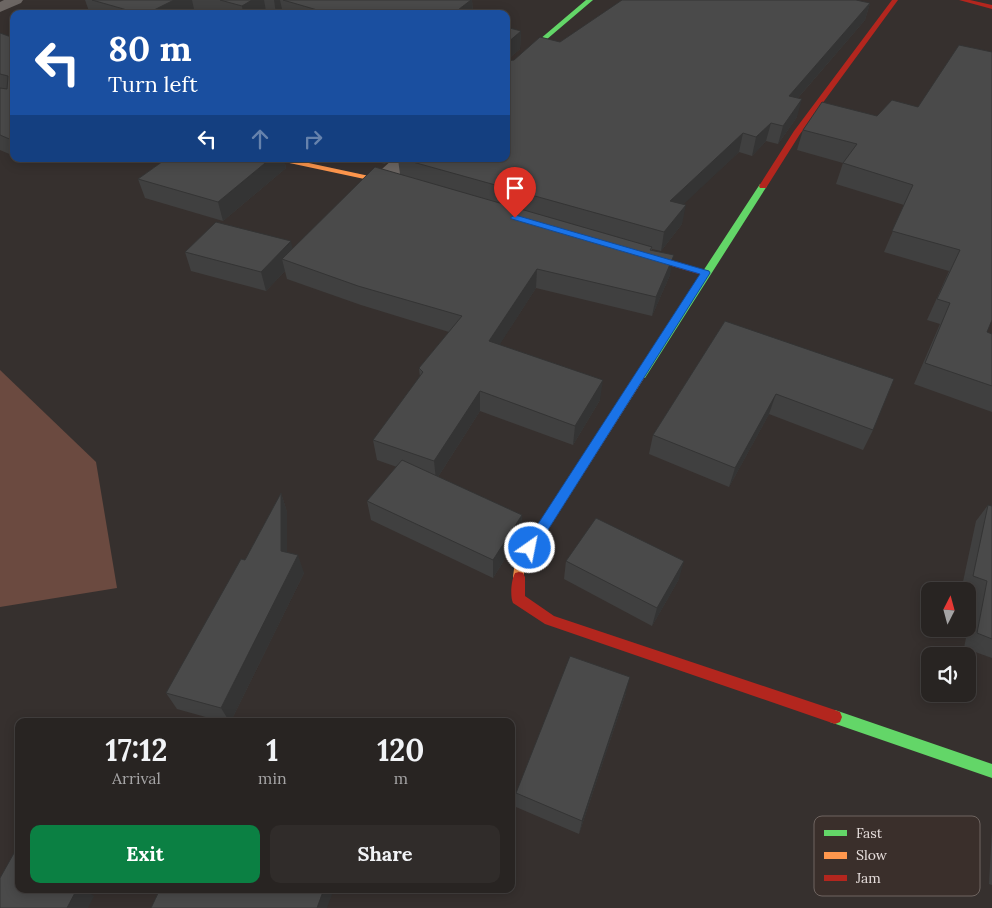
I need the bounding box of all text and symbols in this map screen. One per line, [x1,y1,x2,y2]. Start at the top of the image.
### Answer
text: 80 m [108,26,192,71]
icon: left [25,30,90,95]
text: Turn left [108,70,198,98]
icon: left [193,125,221,153]
icon: ahead [246,125,274,153]
icon: right [299,125,327,153]
pin [494,167,536,218]
icon: arrive [501,174,529,202]
position arrow [503,521,555,573]
north arrow [921,582,976,638]
map controls [921,582,976,702]
button: sound [921,647,976,702]
text: 17:12 [106,731,168,769]
text: 1 [266,731,278,769]
text: 120 [377,731,424,769]
text: Arrival [112,768,161,788]
text: min [258,768,287,788]
text: m [394,768,408,788]
legend [814,816,980,896]
text: Fast [856,824,883,842]
button: Exit [30,825,260,883]
button: Share [270,825,500,883]
text: Slow [856,846,888,864]
text: Jam [855,869,881,887]

